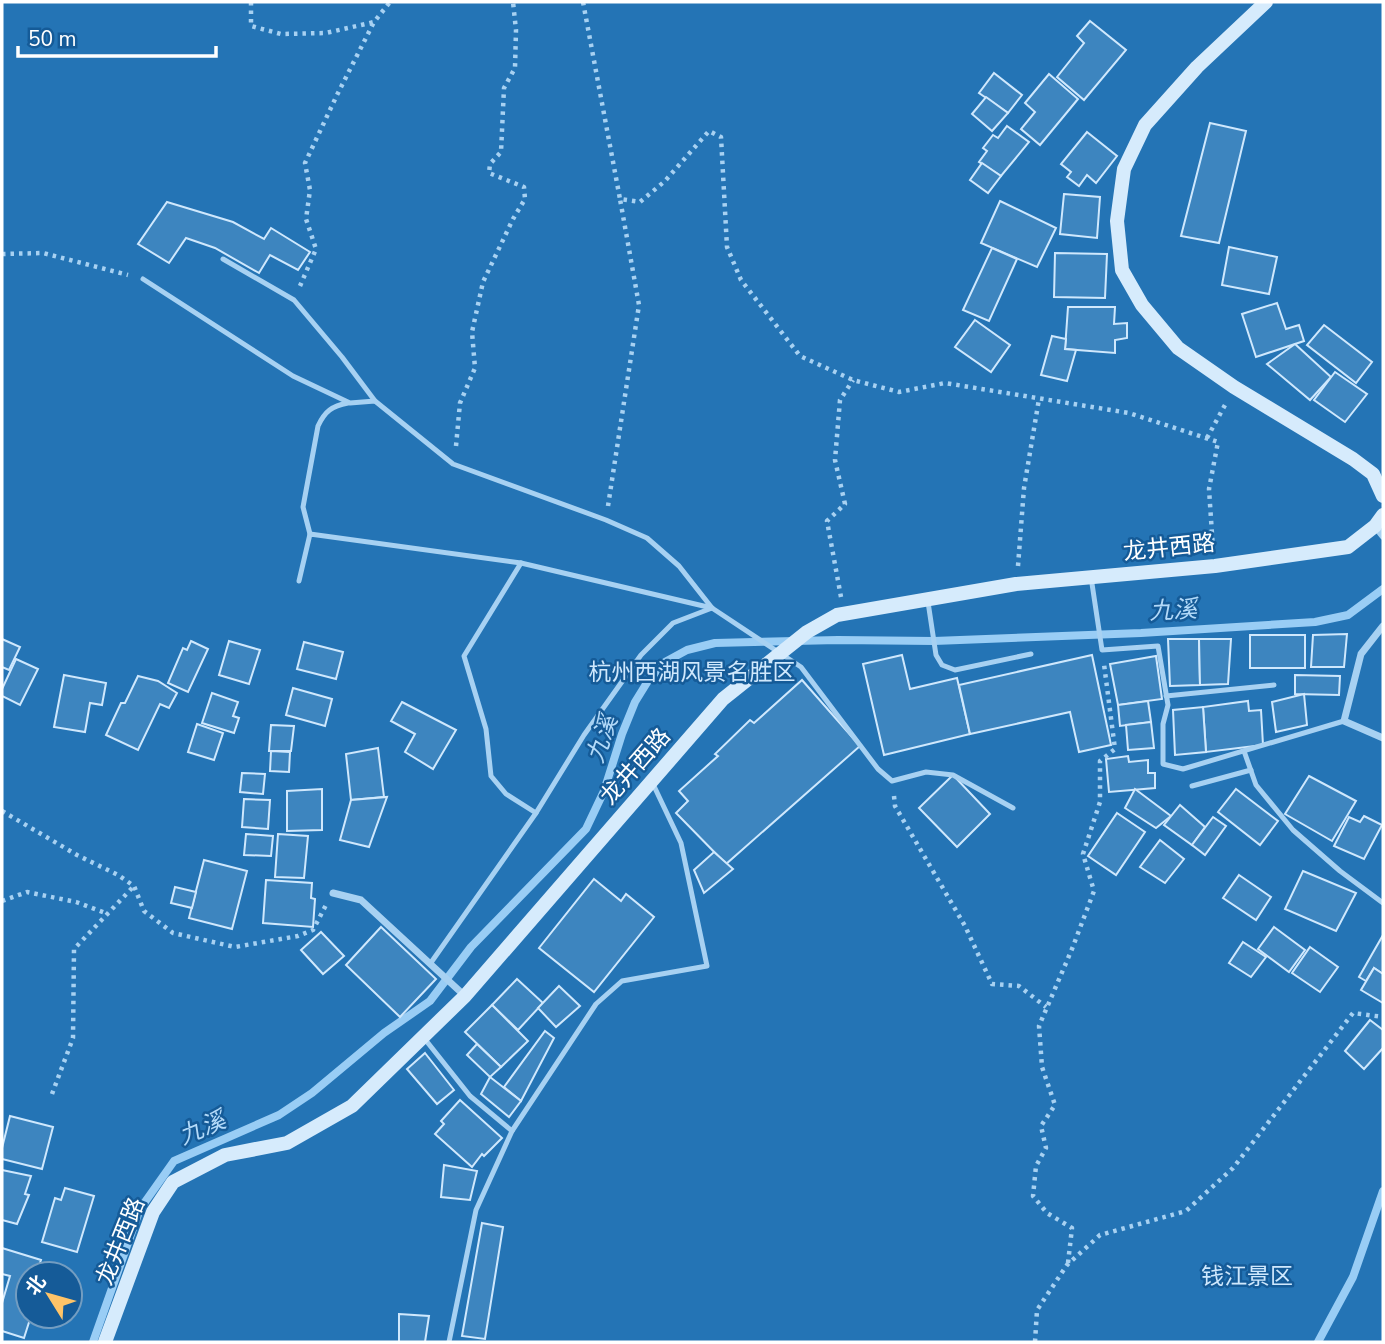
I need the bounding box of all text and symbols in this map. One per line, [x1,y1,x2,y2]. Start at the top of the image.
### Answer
scale bar [18,14,215,58]
text: 50 m [28,25,77,53]
street label: 龙井西路 [1122,527,1216,568]
water label: 九溪 [1148,593,1201,627]
park label: 杭州西湖风景名胜区 [589,657,796,688]
water label: 九溪 [579,708,626,767]
street label: 龙井西路 [594,721,677,811]
water label: 九溪 [174,1103,233,1152]
street label: 龙井西路 [89,1193,152,1290]
north arrow [14,1260,84,1330]
park label: 钱江景区 [1201,1261,1293,1292]
text: 北 [20,1270,52,1301]

